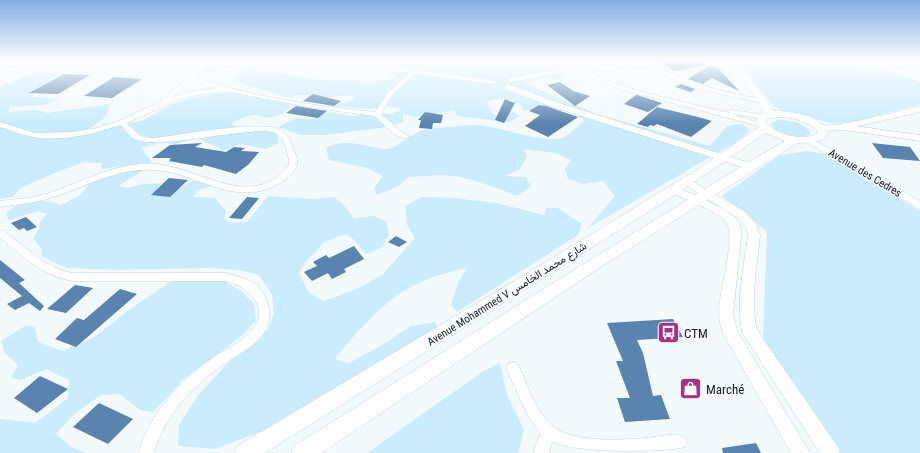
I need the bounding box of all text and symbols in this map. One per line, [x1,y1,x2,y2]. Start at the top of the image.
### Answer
street label: Avenue des Cedres [826,146,904,200]
street label: Avenue Mohammed V شارع محمد الخامس [425,239,590,349]
bus stop icon: CTM [655,320,681,346]
place label: CTM [684,326,708,341]
shop icon: Marché [677,376,703,402]
place label: Marché [706,382,744,397]

